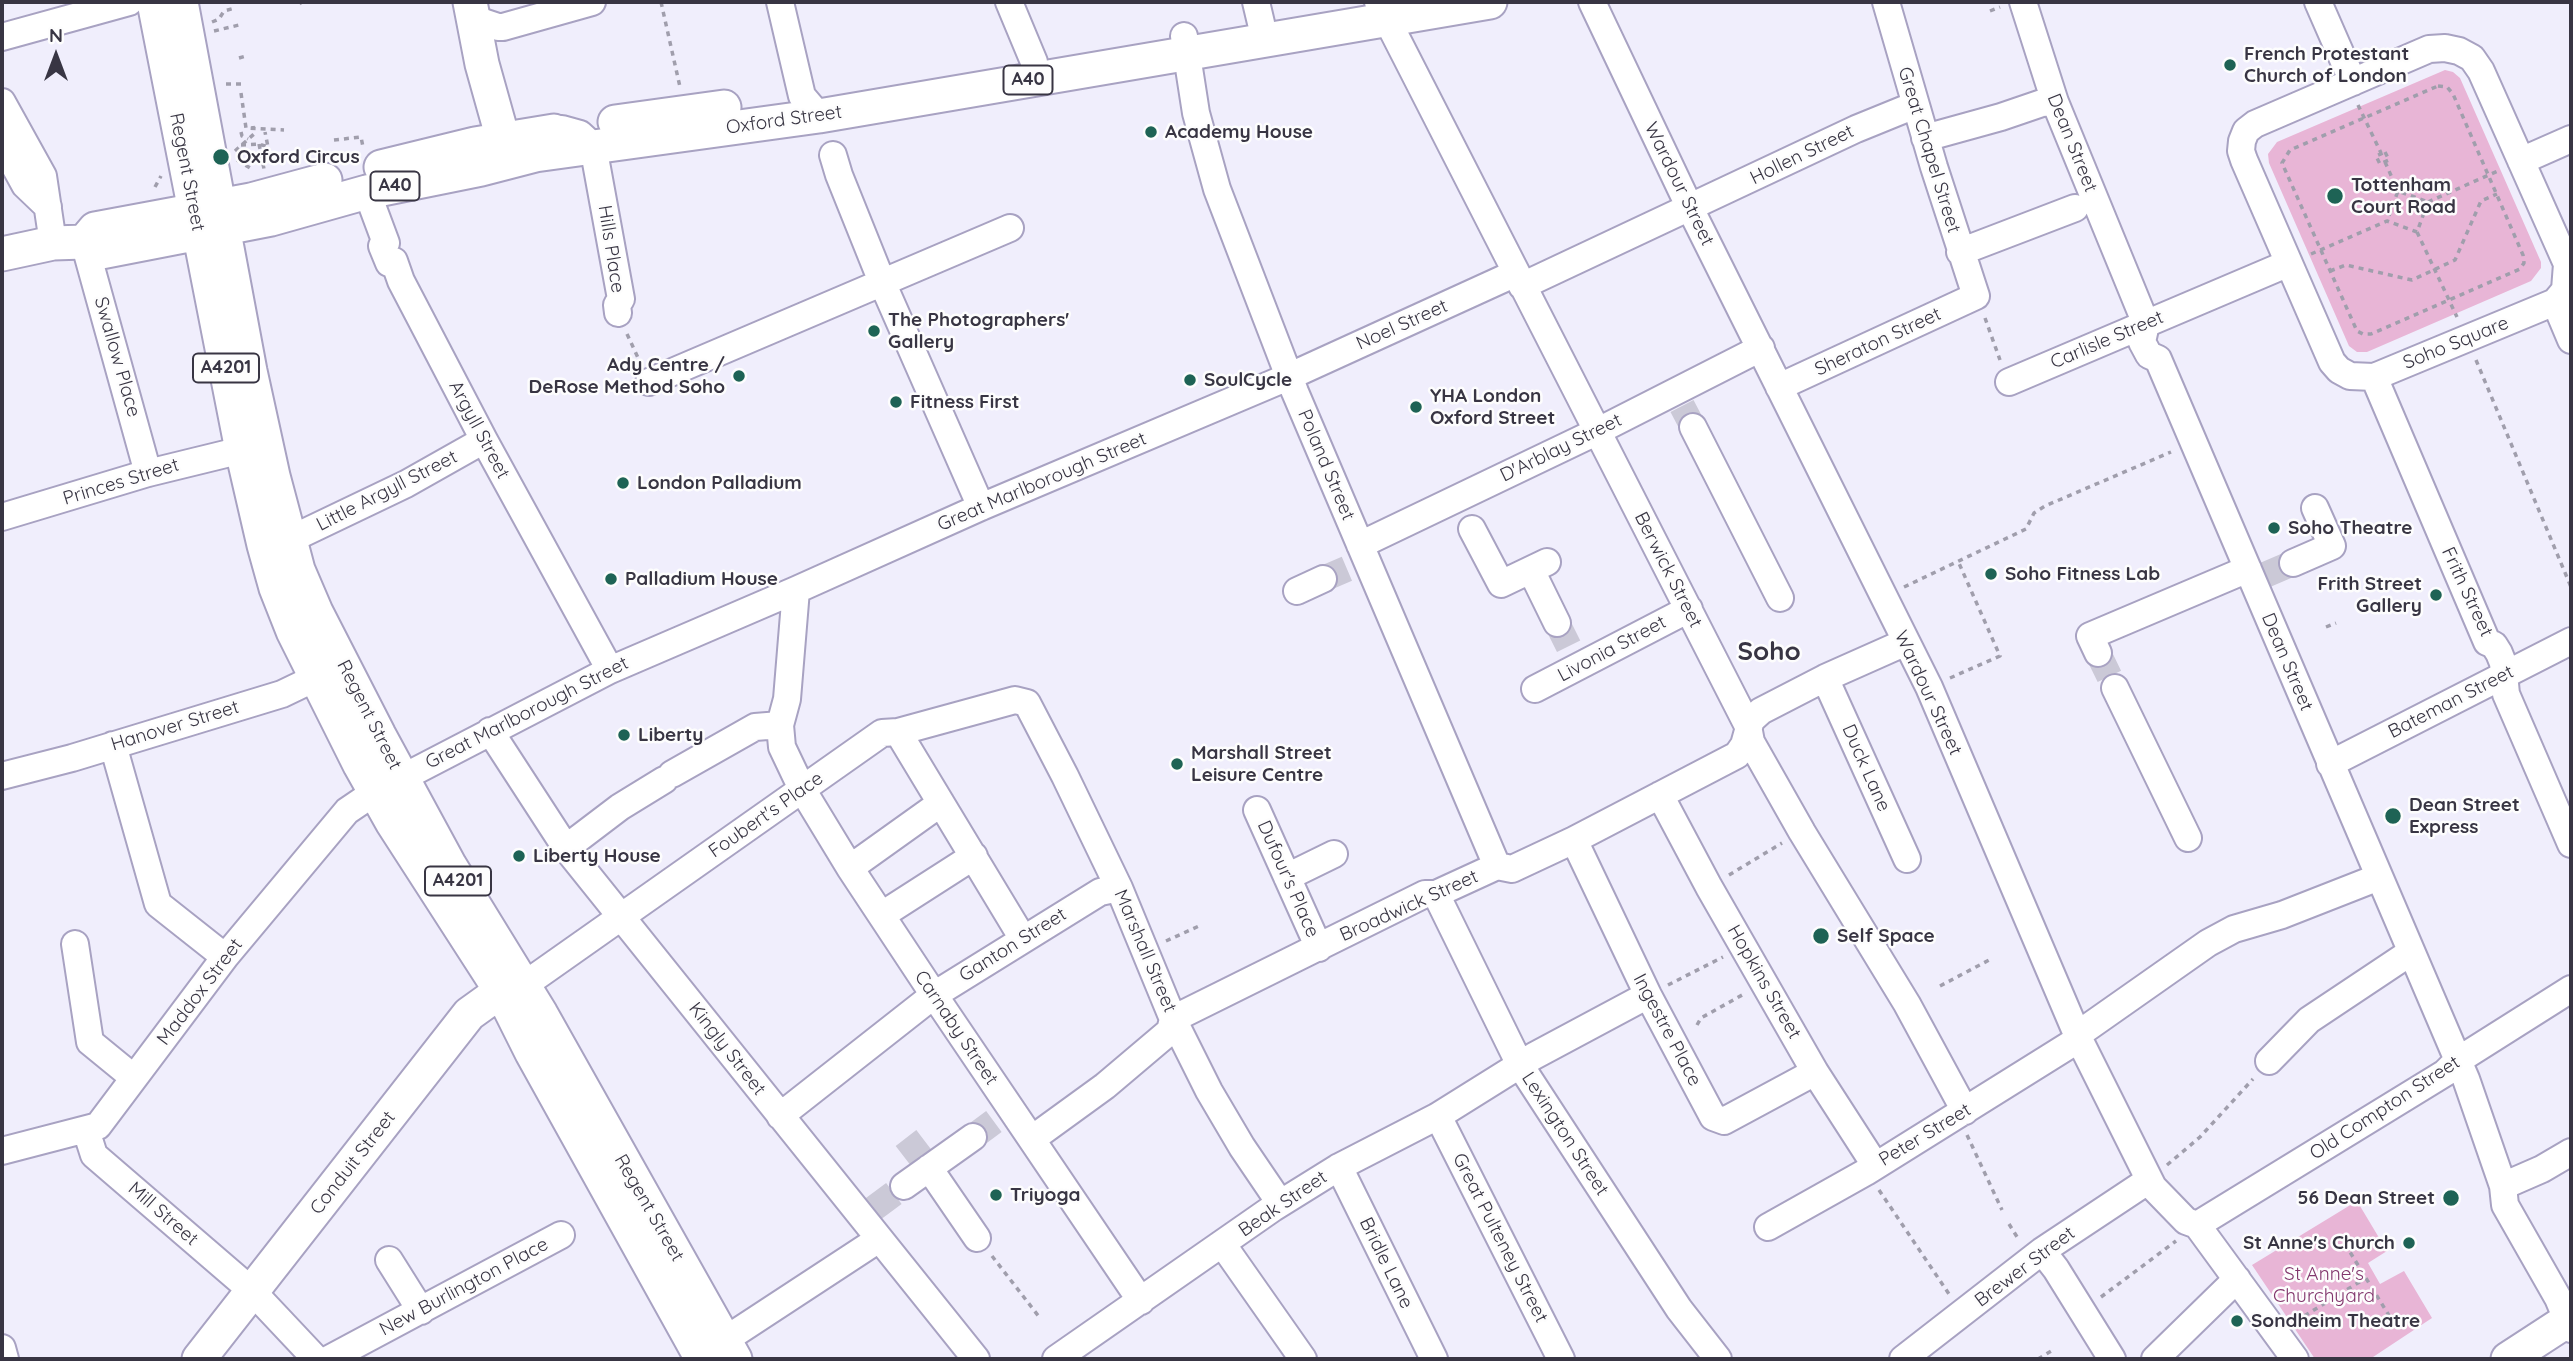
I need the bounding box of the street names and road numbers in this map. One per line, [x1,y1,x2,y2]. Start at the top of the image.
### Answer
street label: Great Chapel Street [1893,64,1965,236]
road number: A40 [1004,66,1052,94]
street label: Dean Street [2042,90,2102,196]
street label: Oxford Street [725,101,843,139]
street label: Regent Street [164,111,210,233]
street label: Wardour Street [1639,118,1719,250]
street label: Hollen Street [1746,120,1858,190]
road number: A40 [370,172,420,201]
street label: Hills Place [593,204,629,294]
street label: Swallow Place [89,294,145,420]
street label: Noel Street [1353,295,1451,355]
street label: Sheraton Street [1811,303,1945,381]
street label: Carlisle Street [2047,306,2167,374]
street label: Soho Square [2400,311,2512,375]
road number: A4201 [193,354,259,382]
street label: Argyll Street [444,377,514,483]
street label: Poland Street [1292,406,1360,524]
street label: D'Arblay Street [1497,409,1625,487]
street label: Great Marlborough Street [934,428,1150,536]
street label: Little Argyll Street [313,446,461,536]
street label: Princes Street [60,454,182,510]
street label: Berwick Street [1629,508,1707,632]
street label: Frith Street [2436,544,2498,640]
street label: Dean Street [2256,610,2318,714]
street label: Livonia Street [1554,611,1670,687]
street label: Wardour Street [1889,627,1967,759]
street label: Great Marlborough Street [422,652,632,774]
street label: Regent Street [332,656,406,774]
street label: Bateman Street [2384,661,2518,743]
street label: Hanover Street [108,696,242,756]
street label: Duck Lane [1837,721,1895,815]
street label: Foubert's Place [704,767,828,863]
street label: Dufour's Place [1252,817,1324,941]
street label: Broadwick Street [1336,865,1482,947]
road number: A4201 [425,866,491,896]
street label: Marshall Street [1109,886,1181,1016]
street label: Ganton Street [955,903,1071,987]
street label: Hopkins Street [1722,921,1806,1043]
street label: Maddox Street [152,934,248,1050]
street label: Carnaby Street [909,966,1003,1090]
street label: Ingestre Place [1628,970,1706,1090]
street label: Kingly Street [684,998,770,1100]
street label: Old Compton Street [2306,1051,2464,1165]
street label: Lexington Street [1517,1068,1613,1200]
street label: Peter Street [1875,1099,1975,1171]
street label: Conduit Street [306,1107,400,1219]
street label: Regent Street [609,1150,689,1266]
street label: Great Pulteney Street [1447,1150,1553,1326]
street label: Beak Street [1234,1166,1332,1242]
street label: Mill Street [123,1177,203,1251]
street label: Bridle Lane [1354,1214,1418,1312]
street label: Brewer Street [1970,1222,2080,1312]
street label: New Burlington Place [376,1233,552,1341]

